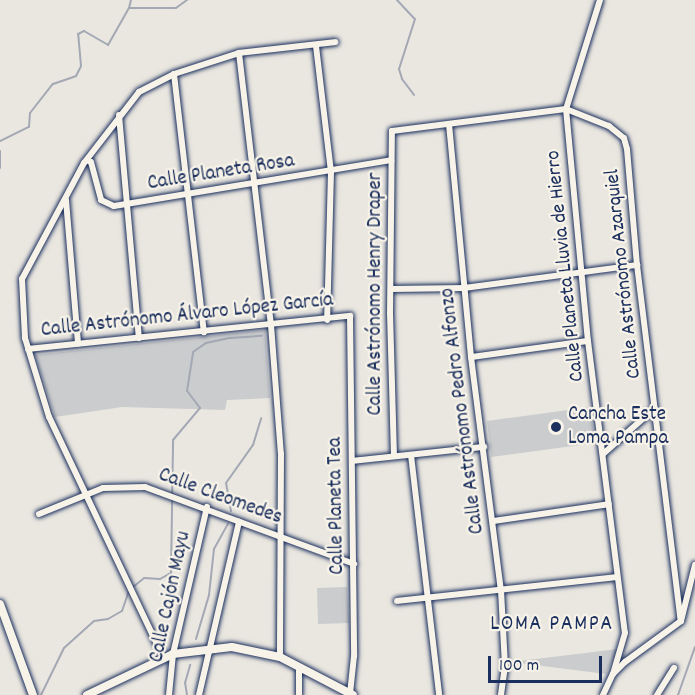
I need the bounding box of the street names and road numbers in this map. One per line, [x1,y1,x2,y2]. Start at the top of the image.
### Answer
street label: Calle Planeta Rosa [146,149,296,197]
street label: Calle Planeta Lluvia de Hierro [541,149,591,383]
street label: Calle Astrónomo Azarquiel [600,168,648,380]
street label: Calle Astrónomo Henry Draper [363,172,389,416]
street label: Calle Astrónomo Pedro Alfonzo [435,286,491,536]
street label: Calle Astrónomo Álvaro López García [40,288,334,344]
street label: Calle Planeta Tea [323,437,351,575]
street label: Calle Cleomedes [155,463,285,531]
street label: Calle Cajón Mayu [145,529,197,665]

